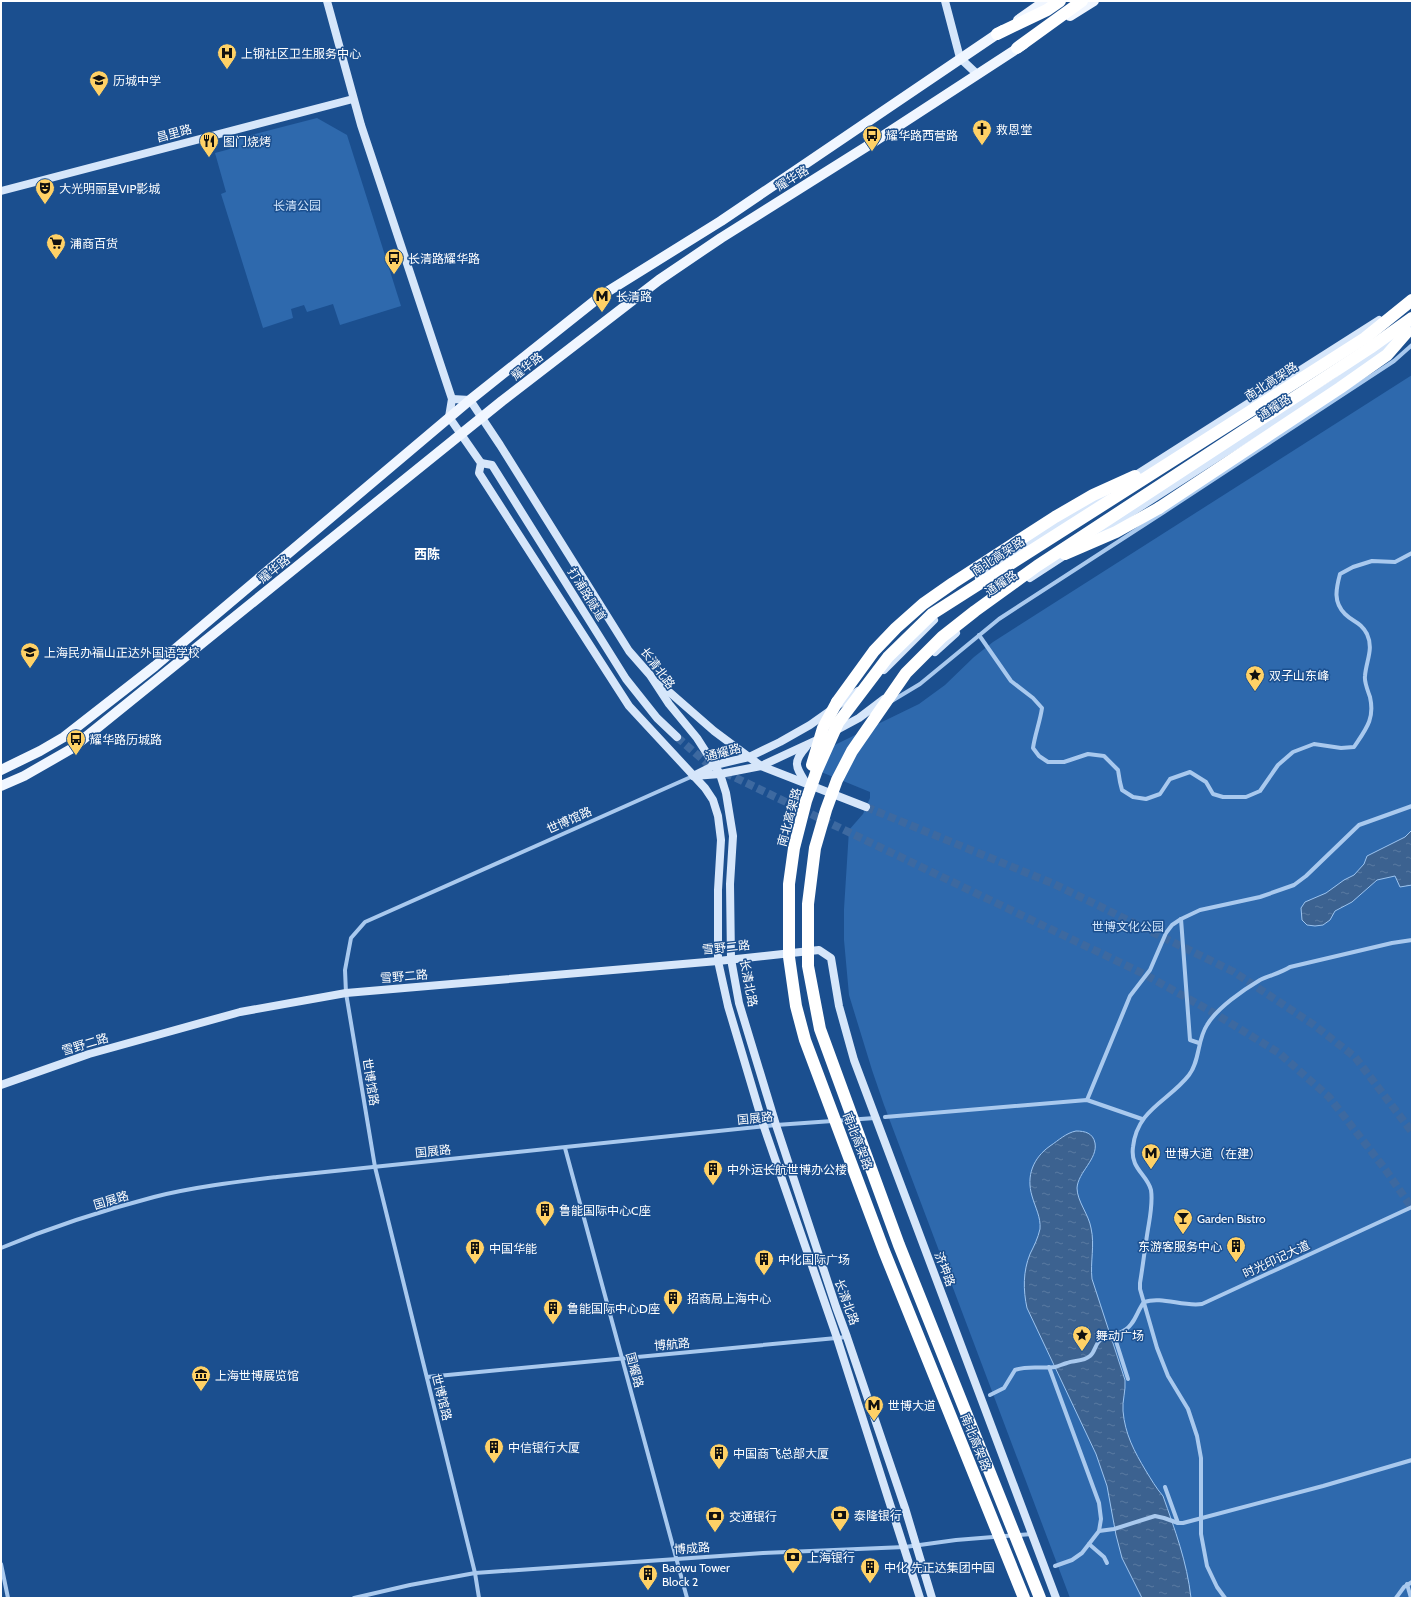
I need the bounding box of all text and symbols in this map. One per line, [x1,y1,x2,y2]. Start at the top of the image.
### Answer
hospital icon: 上钢社区卫生服务中心 [216,42,238,70]
place label: 上钢社区卫生服务中心 [241,46,361,61]
school or university icon: 历城中学 [88,69,110,97]
place label: 历城中学 [113,73,161,88]
church icon: 救恩堂 [971,118,993,146]
street label: 昌里路 [155,121,193,145]
place label: 救恩堂 [996,122,1032,137]
bus stop icon: 耀华路西营路 [861,124,883,152]
place label: 耀华路西营路 [886,128,958,143]
restaurant icon: 图门烧烤 [198,130,220,158]
place label: 图门烧烤 [223,134,271,149]
street label: 耀华路 [773,162,811,194]
theatre icon: 大光明丽星VIP影城 [34,177,56,205]
place label: 大光明丽星VIP影城 [59,181,160,196]
park label: 长清公园 [273,198,321,213]
supermarket icon: 浦商百货 [45,232,67,260]
place label: 浦商百货 [70,236,118,251]
bus stop icon: 长清路耀华路 [383,247,405,275]
place label: 长清路耀华路 [408,251,480,266]
metro station icon: 长清路 [591,285,613,313]
place label: 长清路 [616,289,652,304]
street label: 耀华路 [508,349,546,383]
street label: 南北高架路 [1242,358,1300,404]
street label: 通耀路 [1255,391,1293,423]
street label: 南北高架路 [969,533,1027,579]
district label: 西陈 [414,546,440,562]
street label: 耀华路 [255,552,293,586]
street label: 打浦路隧道 [565,565,609,623]
street label: 通耀路 [982,567,1020,599]
school or university icon: 上海民办福山正达外国语学校 [19,641,41,669]
street label: 长清北路 [638,644,678,692]
place label: 上海民办福山正达外国语学校 [44,645,200,660]
place icon: 双子山东峰 [1244,664,1266,692]
place label: 双子山东峰 [1269,668,1329,683]
bus stop icon: 耀华路历城路 [65,728,87,756]
place label: 耀华路历城路 [90,732,162,747]
street label: 通耀路 [704,740,742,764]
street label: 南北高架路 [774,786,804,848]
street label: 世博馆路 [544,803,594,837]
park label: 世博文化公园 [1092,919,1164,934]
street label: 雪野二路 [701,937,751,957]
street label: 长清北路 [737,958,761,1008]
street label: 雪野二路 [379,966,429,986]
street label: 雪野二路 [60,1030,110,1058]
street label: 世博馆路 [360,1057,382,1107]
street label: 国展路 [736,1109,774,1127]
street label: 南北高架路 [840,1110,876,1172]
street label: 国展路 [414,1142,452,1160]
metro station icon: 世博大道（在建） [1140,1142,1162,1170]
place label: 世博大道（在建） [1165,1146,1261,1161]
building icon: 中外运长航世博办公楼 [702,1158,724,1186]
place label: 中外运长航世博办公楼 [727,1162,847,1177]
street label: 国展路 [92,1188,130,1212]
building icon: 鲁能国际中心C座 [534,1199,556,1227]
place label: 鲁能国际中心C座 [559,1203,650,1218]
bar icon: Garden Bistro [1172,1207,1194,1235]
place label: Garden Bistro [1197,1211,1266,1226]
building icon: 东游客服务中心 [1225,1235,1247,1263]
building icon: 中国华能 [464,1237,486,1265]
street label: 时光印记大道 [1240,1237,1312,1281]
place label: 东游客服务中心 [1138,1239,1222,1254]
place label: 中国华能 [489,1241,537,1256]
building icon: 中化国际广场 [753,1248,775,1276]
street label: 济坤路 [932,1250,958,1288]
place label: 中化国际广场 [778,1252,850,1267]
street label: 长清北路 [832,1277,862,1327]
building icon: 招商局上海中心 [662,1287,684,1315]
place label: 招商局上海中心 [687,1291,771,1306]
building icon: 鲁能国际中心D座 [542,1297,564,1325]
place label: 鲁能国际中心D座 [567,1301,660,1316]
place icon: 舞动广场 [1071,1324,1093,1352]
place label: 舞动广场 [1096,1328,1144,1343]
street label: 博航路 [653,1335,691,1353]
street label: 国耀路 [623,1351,647,1389]
museum icon: 上海世博展览馆 [190,1364,212,1392]
place label: 上海世博展览馆 [215,1368,299,1383]
street label: 世博馆路 [429,1372,455,1422]
metro station icon: 世博大道 [863,1394,885,1422]
place label: 世博大道 [888,1398,936,1413]
street label: 南北高架路 [958,1411,994,1473]
building icon: 中信银行大厦 [483,1436,505,1464]
place label: 中信银行大厦 [508,1440,580,1455]
building icon: 中国商飞总部大厦 [708,1442,730,1470]
place label: 中国商飞总部大厦 [733,1446,829,1461]
bank icon: 泰隆银行 [829,1504,851,1532]
bank icon: 交通银行 [704,1505,726,1533]
place label: 泰隆银行 [854,1508,902,1523]
place label: 交通银行 [729,1509,777,1524]
street label: 博成路 [674,1539,710,1557]
bank icon: 上海银行 [782,1546,804,1574]
place label: 上海银行 [807,1550,855,1565]
building icon: 中化 先正达集团中国 [859,1556,881,1584]
place label: Baowu Tower Block 2 [662,1560,730,1589]
place label: 中化 先正达集团中国 [884,1560,995,1575]
building icon: Baowu Tower Block 2 [637,1563,659,1591]

